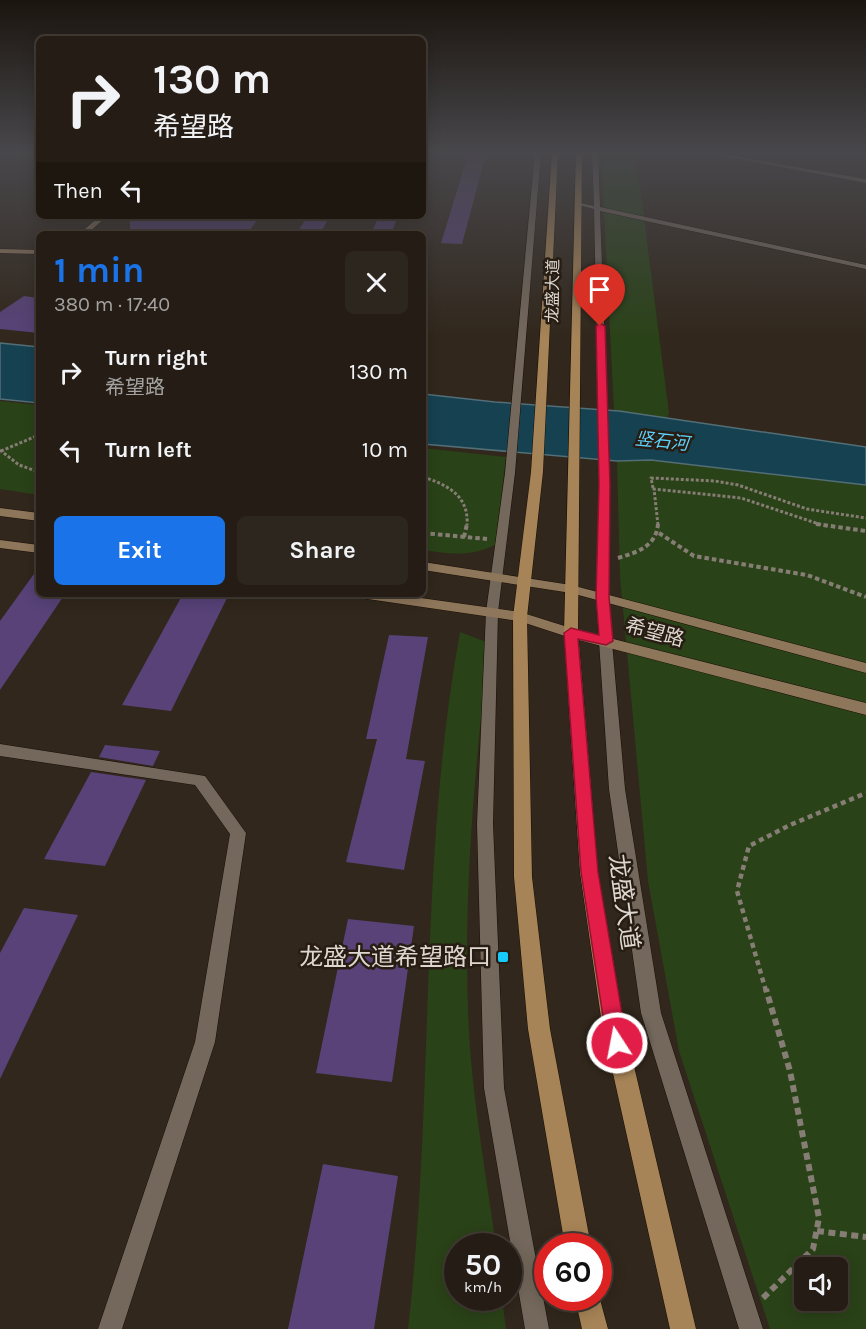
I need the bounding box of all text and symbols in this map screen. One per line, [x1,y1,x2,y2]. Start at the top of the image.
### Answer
text: 130 m [153,54,271,104]
icon: right [54,60,132,138]
text: 希望路 [153,111,234,143]
icon: left [115,174,148,207]
text: Then [54,178,103,204]
text: 1 min [54,249,144,291]
button: close [345,251,408,314]
street label: 龙盛大道 [542,259,563,323]
pin [574,264,625,326]
icon: arrive [583,273,616,306]
text: 380 m · 17:40 [54,293,170,316]
text: Turn right [105,345,208,371]
icon: right [54,356,87,389]
text: 130 m [349,359,408,385]
text: 希望路 [105,376,165,399]
water label: 竖石河 [634,427,693,455]
icon: left [54,434,87,467]
text: Turn left [105,437,192,463]
text: 10 m [362,437,408,463]
button: Exit [54,516,225,585]
button: Share [237,516,408,585]
street label: 希望路 [623,614,687,651]
street label: 龙盛大道 [603,853,645,951]
place label: 龙盛大道希望路口 [299,943,491,971]
marker: 龙盛大道希望路口 [496,950,510,964]
position arrow [585,1011,649,1075]
speed limit sign: 60 [534,1233,612,1311]
text: 50 [465,1247,501,1283]
map controls [794,1257,848,1311]
button: sound [794,1257,848,1311]
text: km/h [464,1278,502,1296]

